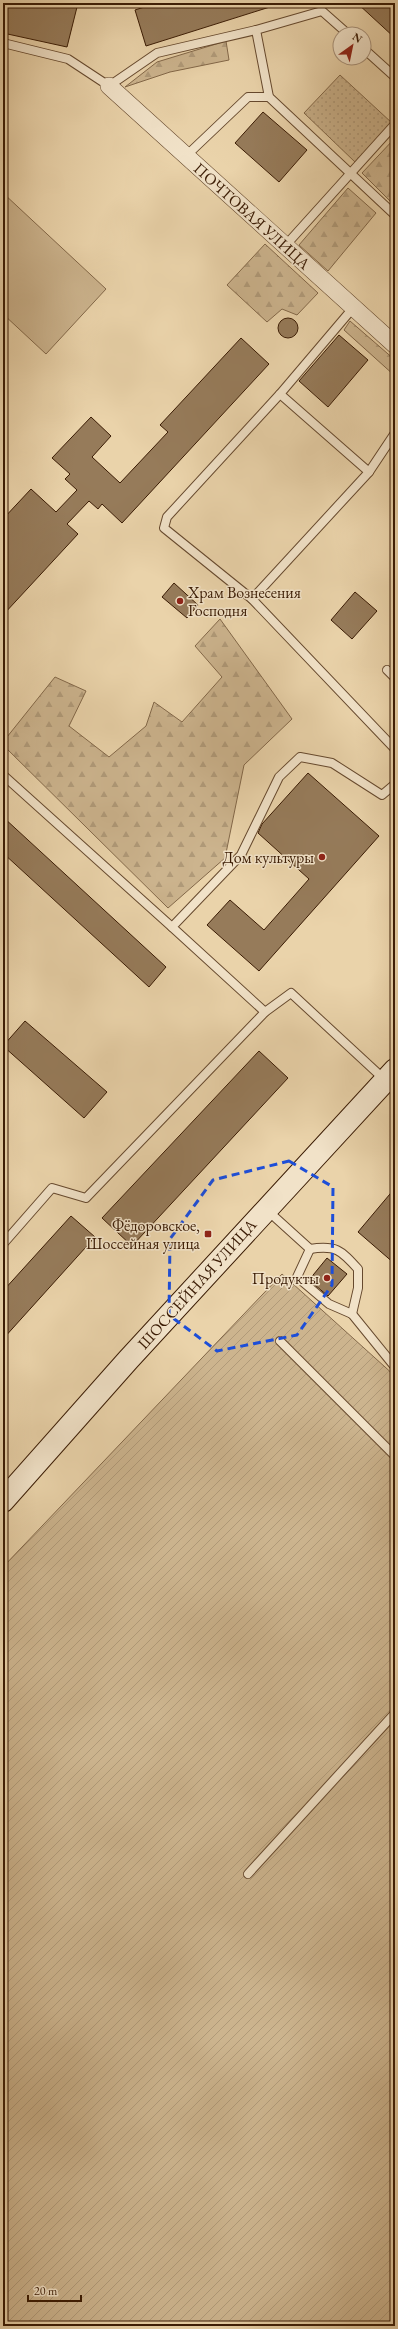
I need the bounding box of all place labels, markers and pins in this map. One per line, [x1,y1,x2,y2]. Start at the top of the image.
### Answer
place label: Храм Вознесения Господня [187,582,301,621]
marker: Храм Вознесения Господня [175,596,185,606]
place label: Дом культуры [222,847,314,868]
marker: Дом культуры [317,852,327,862]
place label: Фёдоровское, Шоссейная улица [86,1215,201,1254]
marker: Фёдоровское, Шоссейная улица [203,1229,213,1239]
place label: Продукты [252,1268,319,1289]
marker: Продукты [322,1273,332,1283]

